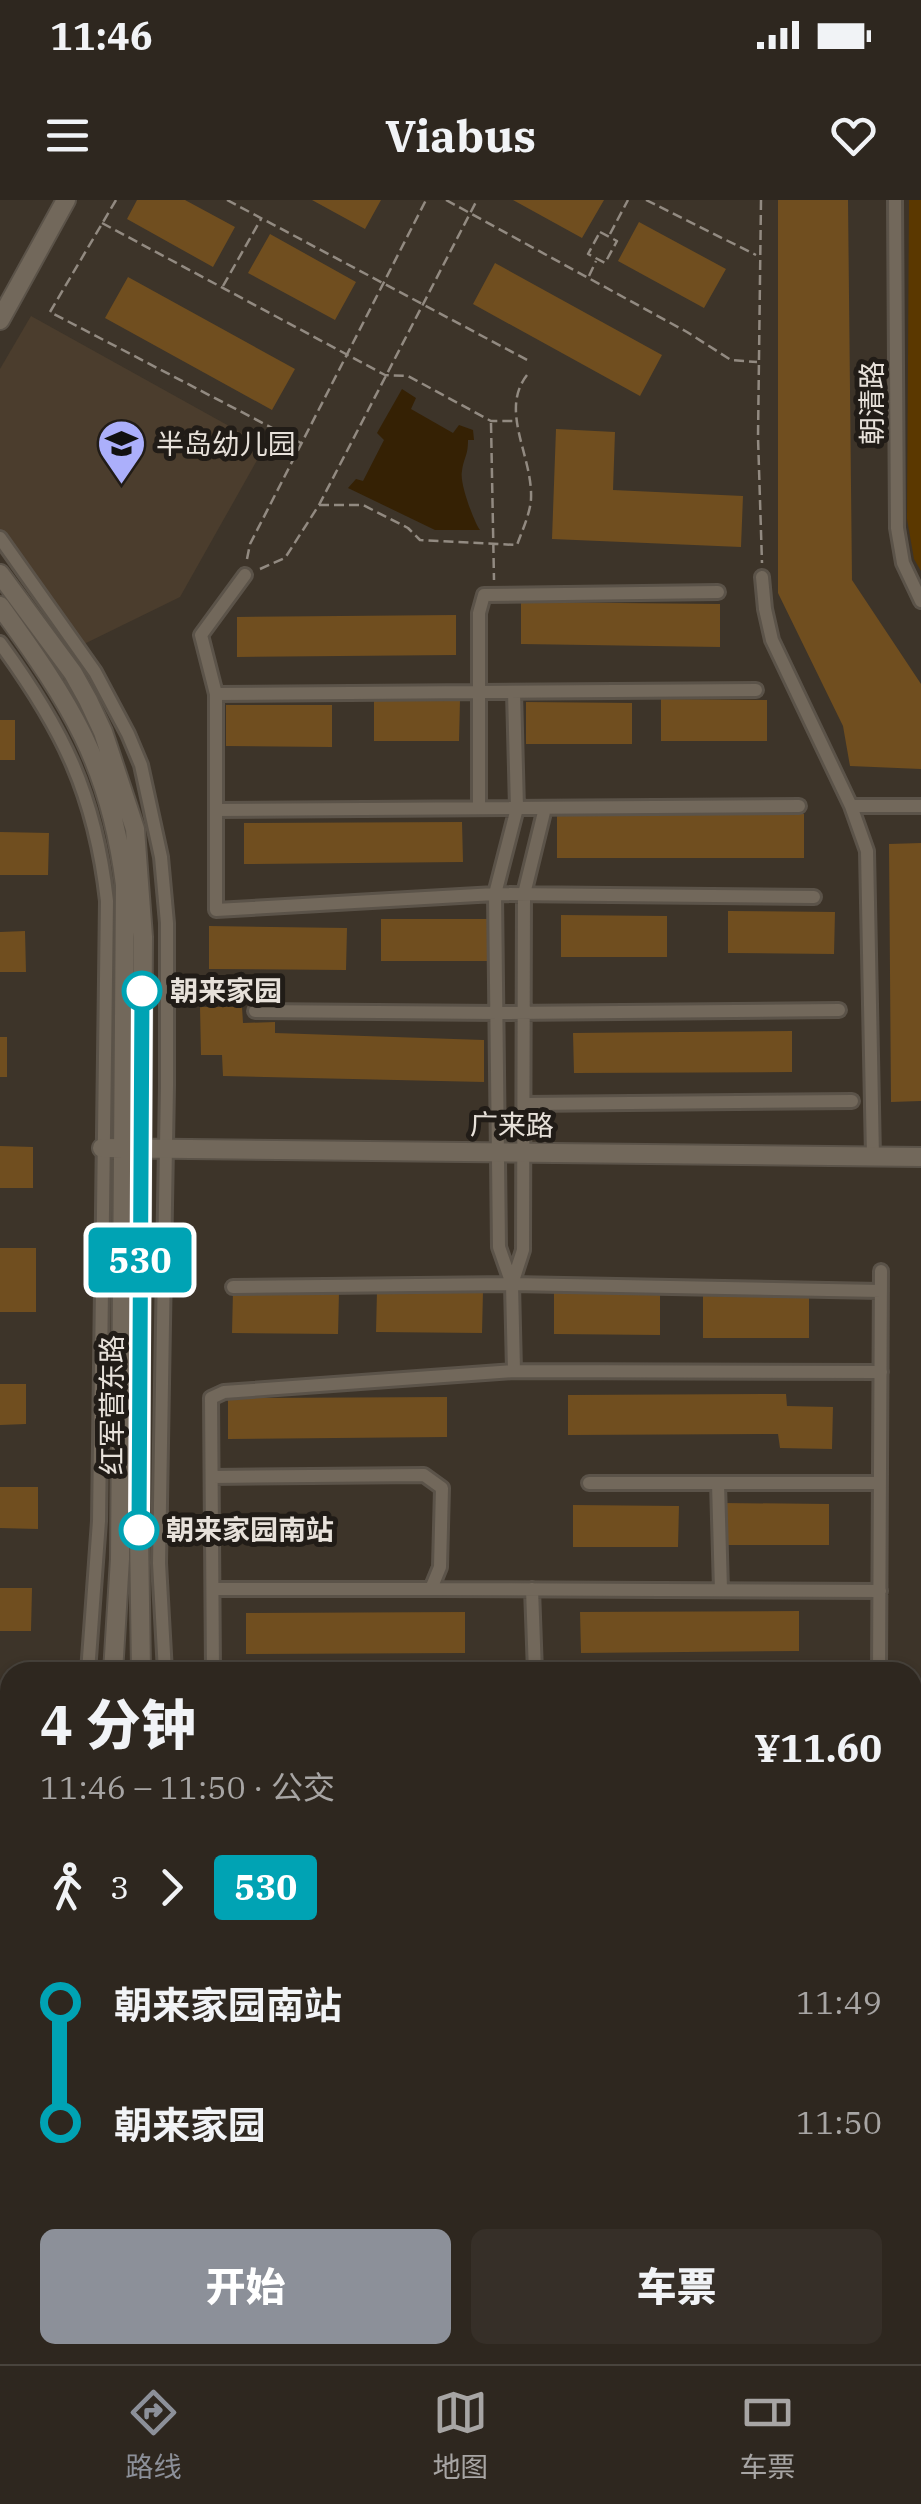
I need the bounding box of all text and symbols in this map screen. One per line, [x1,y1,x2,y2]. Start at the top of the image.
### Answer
text: 11:46 [50,11,153,60]
text: Viabus [385,106,536,164]
icon: menu [40,108,95,163]
icon: heart [826,108,881,163]
street label: 朝清路 [853,361,890,445]
school or university icon: 半岛幼儿园 [95,418,147,486]
place label: 半岛幼儿园 [156,425,296,462]
marker: 朝来家园 [123,972,161,1010]
place label: 朝来家园 [170,972,282,1009]
street label: 广来路 [470,1105,554,1144]
line badge: 530 [82,1228,198,1292]
text: 530 [108,1237,172,1283]
street label: 红军营东路 [93,1335,130,1475]
marker: 朝来家园南站 [120,1511,158,1549]
place label: 朝来家园南站 [166,1511,334,1548]
text: 4 分钟 [40,1689,196,1760]
text: ¥11.60 [754,1723,882,1772]
text: 11:46 – 11:50 · 公交 [40,1766,335,1808]
icon: walk [40,1860,95,1915]
icon: forward [144,1860,199,1915]
text: 530 [234,1864,297,1910]
text: 3 [110,1866,129,1908]
text: 朝来家园南站 [114,1980,342,2029]
text: 11:49 [796,1981,882,2023]
text: 朝来家园 [114,2100,266,2149]
text: 11:50 [796,2101,882,2143]
button: 开始 [40,2229,451,2344]
button: 车票 [471,2229,882,2344]
tab: 路线 [125,2385,182,2485]
tab: 地图 [432,2385,489,2485]
tab: 车票 [739,2385,796,2485]

